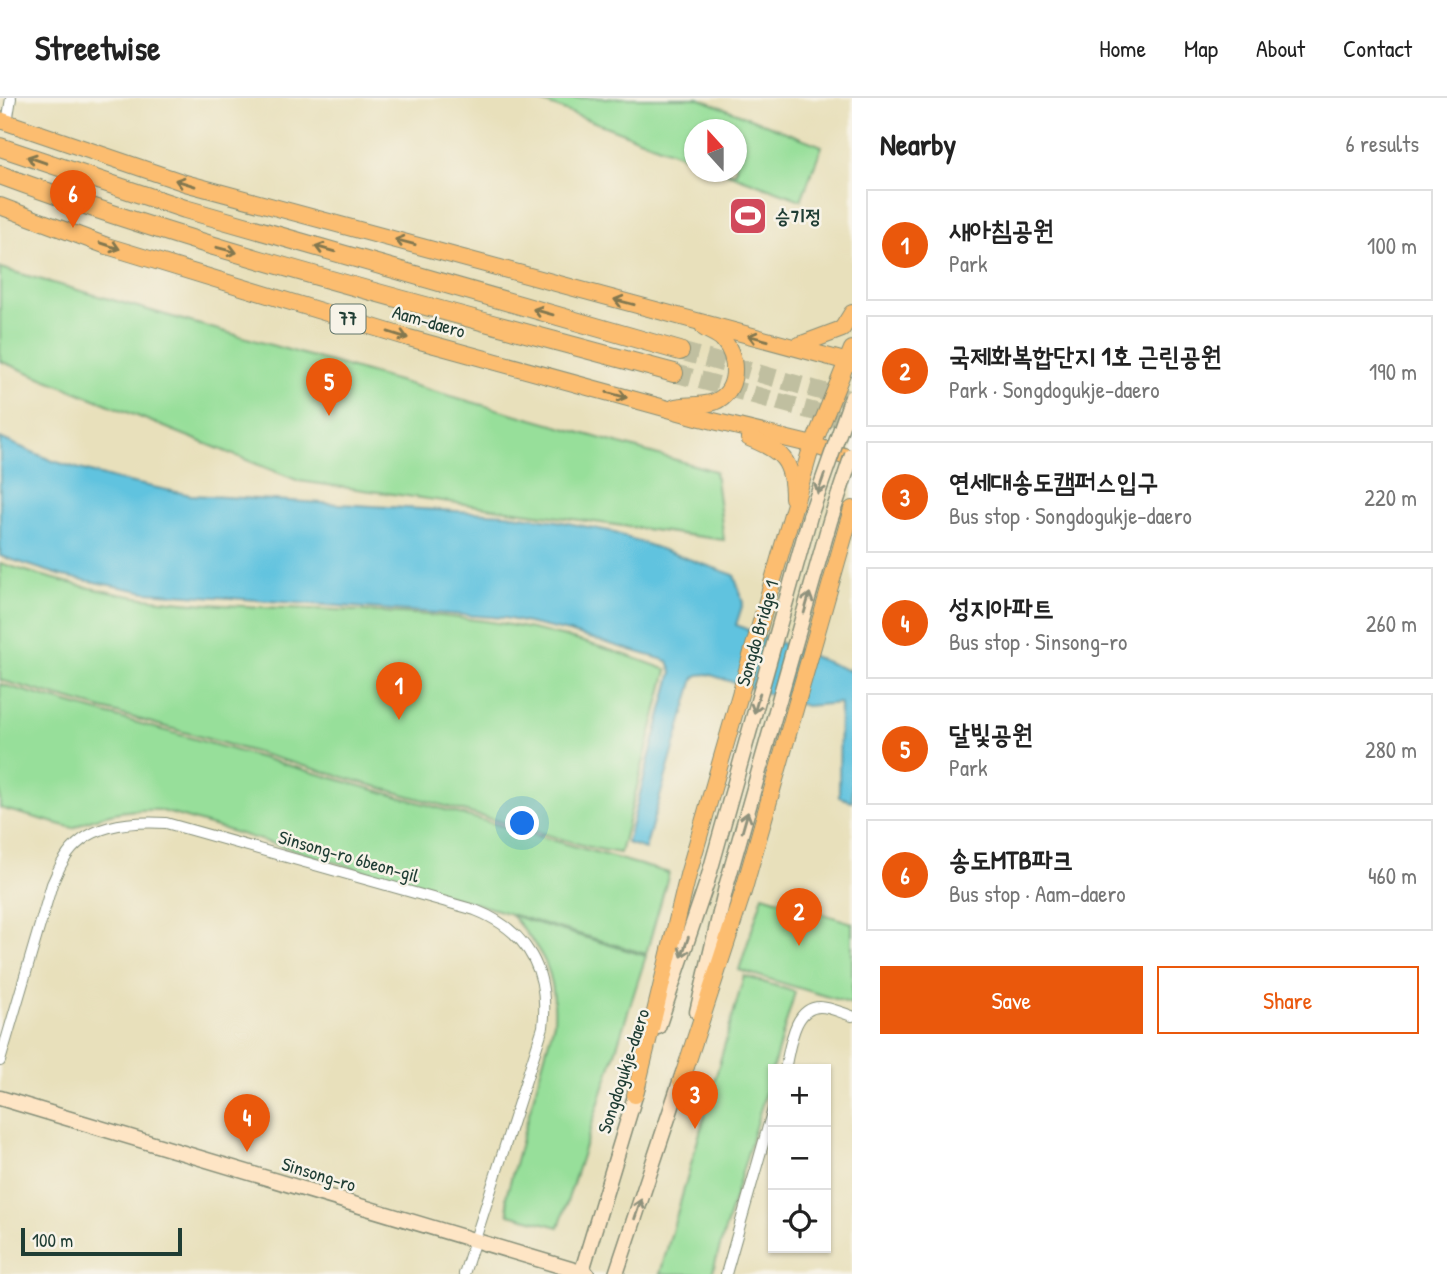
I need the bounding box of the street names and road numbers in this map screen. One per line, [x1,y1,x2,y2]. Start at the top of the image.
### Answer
street label: Aam-daero [390,298,469,344]
road number: 77 [330,304,366,334]
street label: Songdo Bridge 1 [730,577,785,689]
street label: Sinsong-ro 6beon-gil [276,823,423,889]
street label: Songdogukje-daero [591,1005,655,1137]
street label: Sinsong-ro [279,1150,360,1198]

